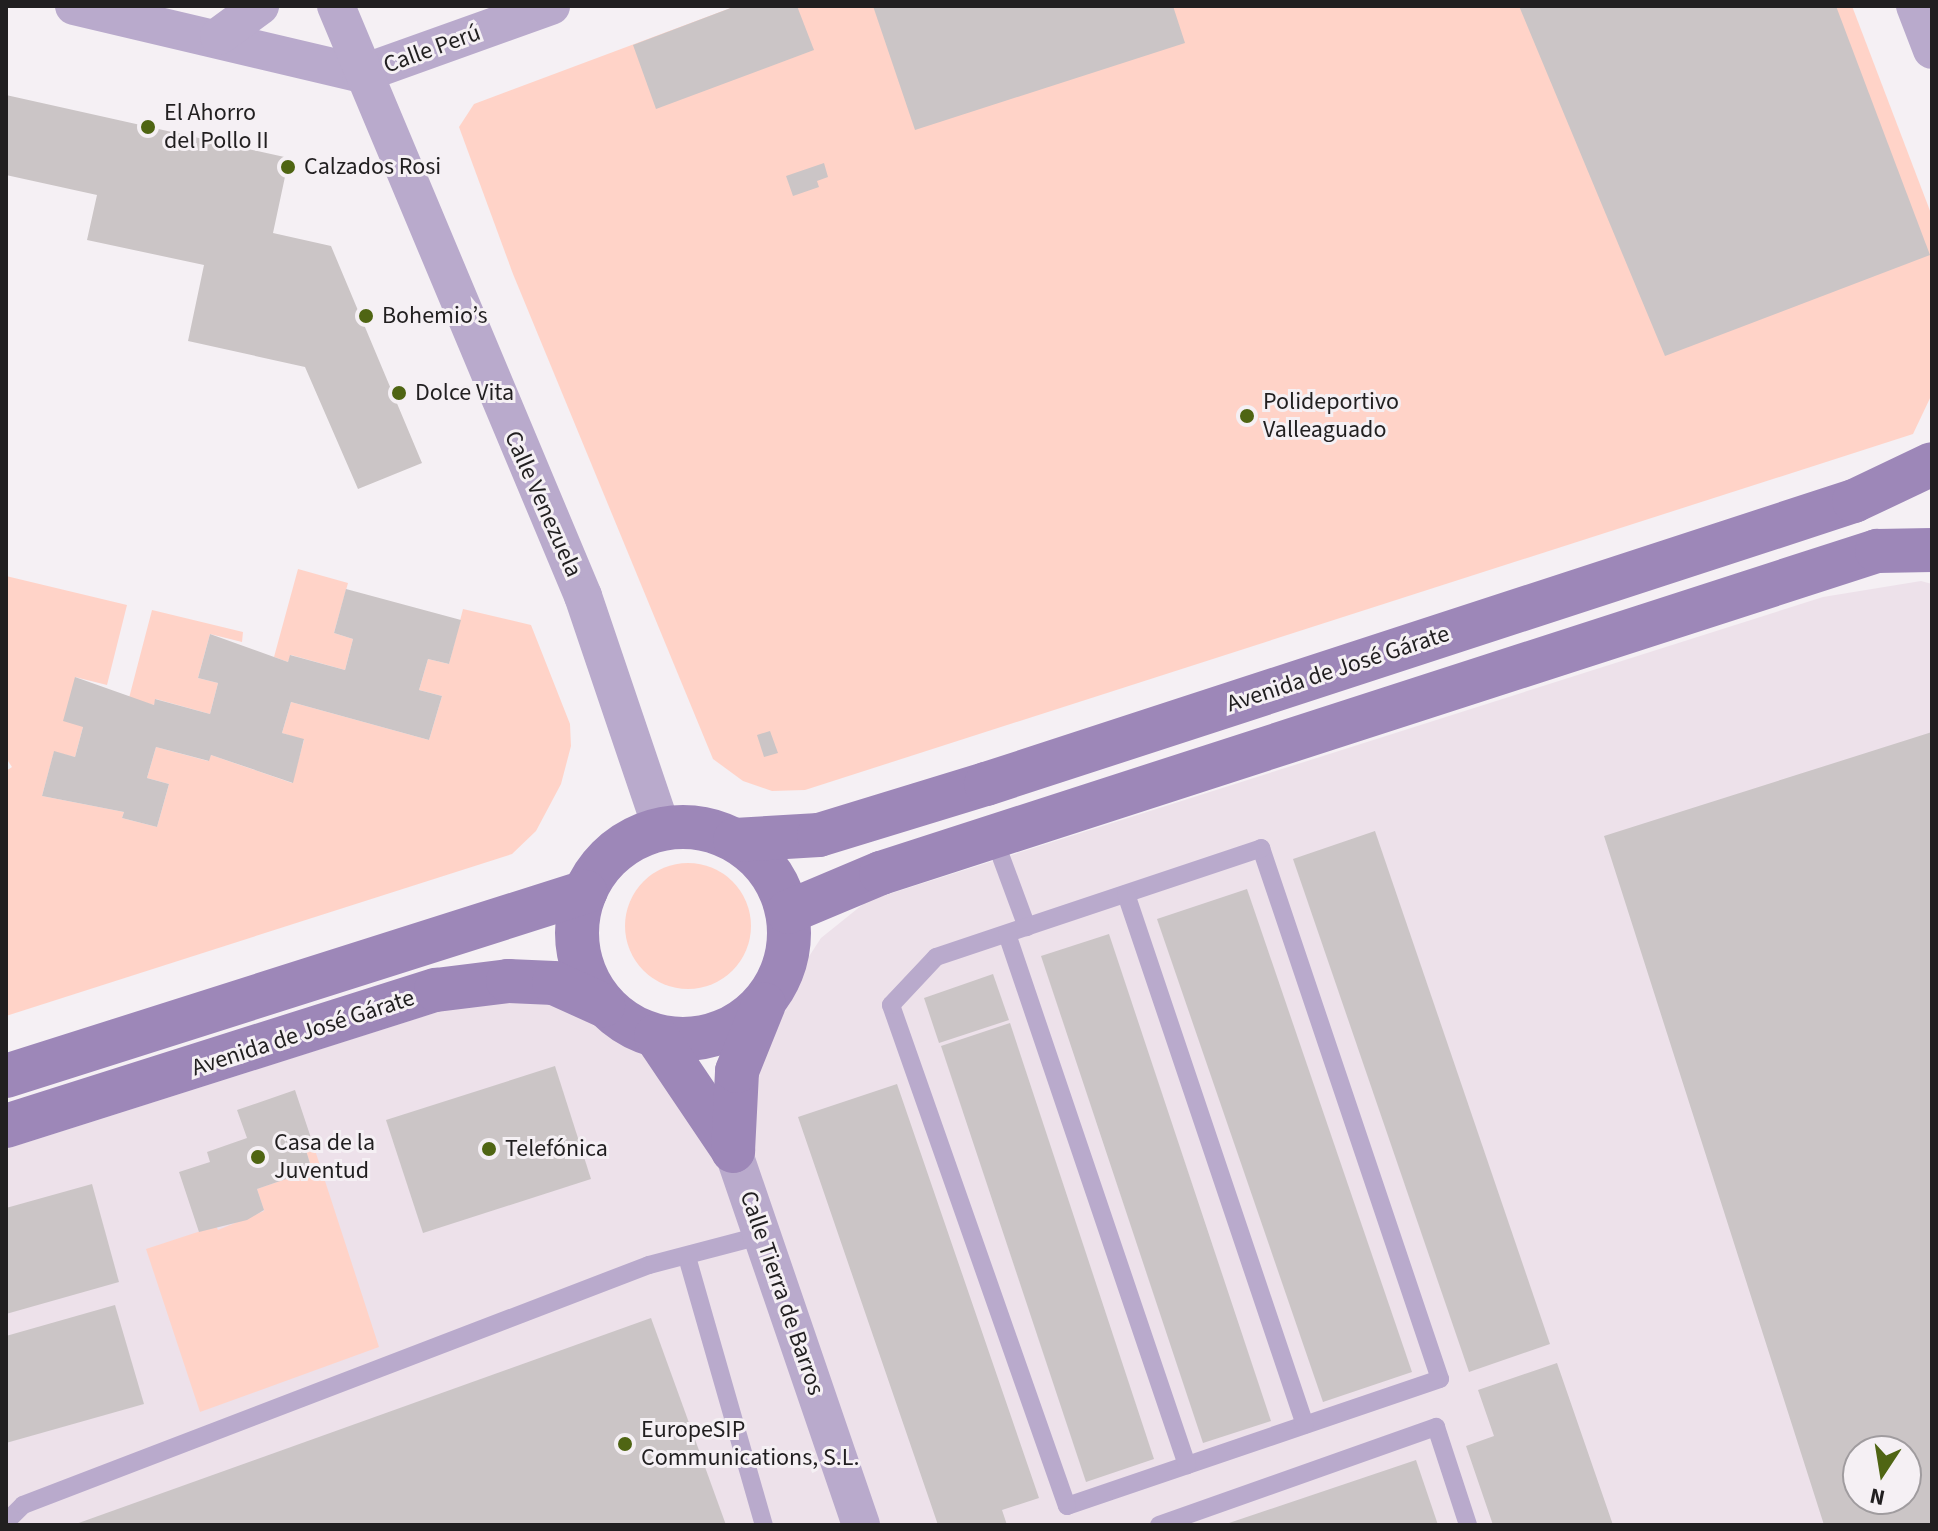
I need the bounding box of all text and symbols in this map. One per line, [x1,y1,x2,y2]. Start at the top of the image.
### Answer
street label: Calle Perú [380,18,484,80]
place label: El Ahorro del Pollo II [164,99,269,155]
marker: El Ahorro del Pollo II [139,118,157,136]
place label: Calzados Rosi [304,153,441,181]
marker: Calzados Rosi [279,158,297,176]
place label: Bohemio’s [382,302,488,330]
marker: Bohemio’s [357,307,375,325]
place label: Dolce Vita [415,379,514,407]
marker: Dolce Vita [390,384,408,402]
place label: Polideportivo Valleaguado [1263,388,1399,444]
marker: Polideportivo Valleaguado [1238,407,1256,425]
street label: Calle Venezuela [498,427,588,581]
street label: Avenida de José Gárate [1223,619,1453,719]
street label: Avenida de José Gárate [188,983,418,1083]
place label: Casa de la Juventud [274,1129,375,1185]
place label: Telefónica [505,1135,608,1163]
marker: Telefónica [480,1140,498,1158]
marker: Casa de la Juventud [249,1148,267,1166]
street label: Calle Tierra de Barros [734,1187,830,1399]
place label: EuropeSIP Communications, S.L. [641,1416,859,1472]
marker: EuropeSIP Communications, S.L. [616,1435,634,1453]
north arrow [1842,1435,1922,1515]
text: N [1867,1479,1888,1514]

